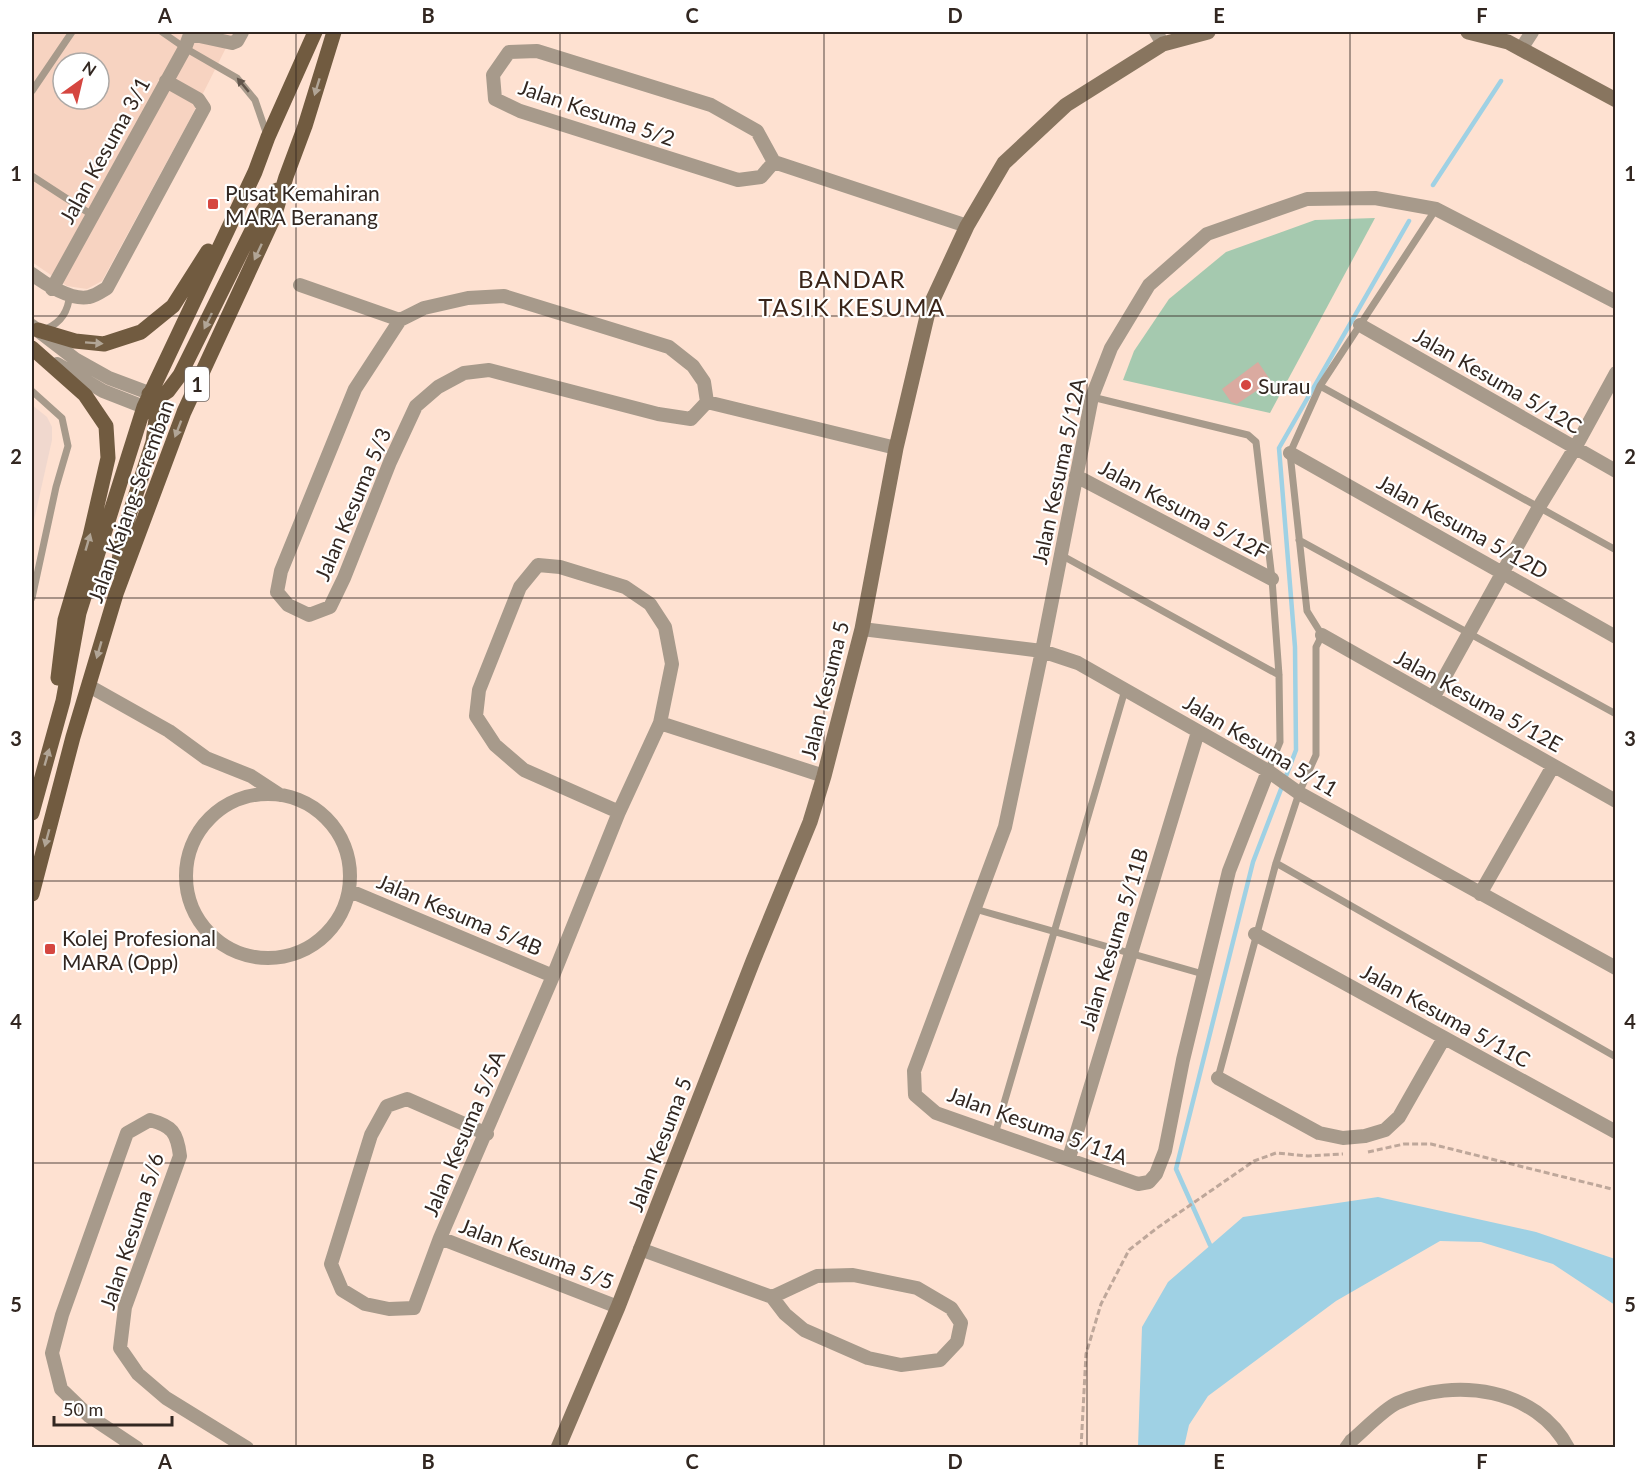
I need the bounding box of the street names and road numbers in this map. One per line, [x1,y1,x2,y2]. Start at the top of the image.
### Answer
street label: Jalan Kesuma 3/1 [53,73,155,227]
street label: Jalan Kesuma 5/2 [516,74,678,150]
street label: Jalan Kesuma 5/12C [1410,322,1586,438]
road number: 1 [185,367,209,401]
street label: Jalan Kesuma 5/12A [1026,375,1090,566]
street label: Jalan Kajang-Seremban [82,396,178,606]
street label: Jalan Kesuma 5/3 [309,424,395,584]
street label: Jalan Kesuma 5/12F [1095,454,1273,564]
street label: Jalan Kesuma 5/12D [1373,469,1553,583]
street label: Jalan Kesuma 5 [795,618,853,762]
street label: Jalan Kesuma 5/12E [1391,644,1567,756]
street label: Jalan Kesuma 5/11 [1179,689,1343,801]
street label: Jalan Kesuma 5/11B [1073,845,1153,1033]
street label: Jalan Kesuma 5/4B [374,868,546,960]
street label: Jalan Kesuma 5/11C [1357,958,1535,1072]
street label: Jalan Kesuma 5/5A [417,1046,509,1220]
street label: Jalan Kesuma 5 [622,1073,696,1215]
street label: Jalan Kesuma 5/11A [945,1081,1132,1169]
street label: Jalan Kesuma 5/6 [94,1149,168,1313]
street label: Jalan Kesuma 5/5 [456,1212,618,1294]

